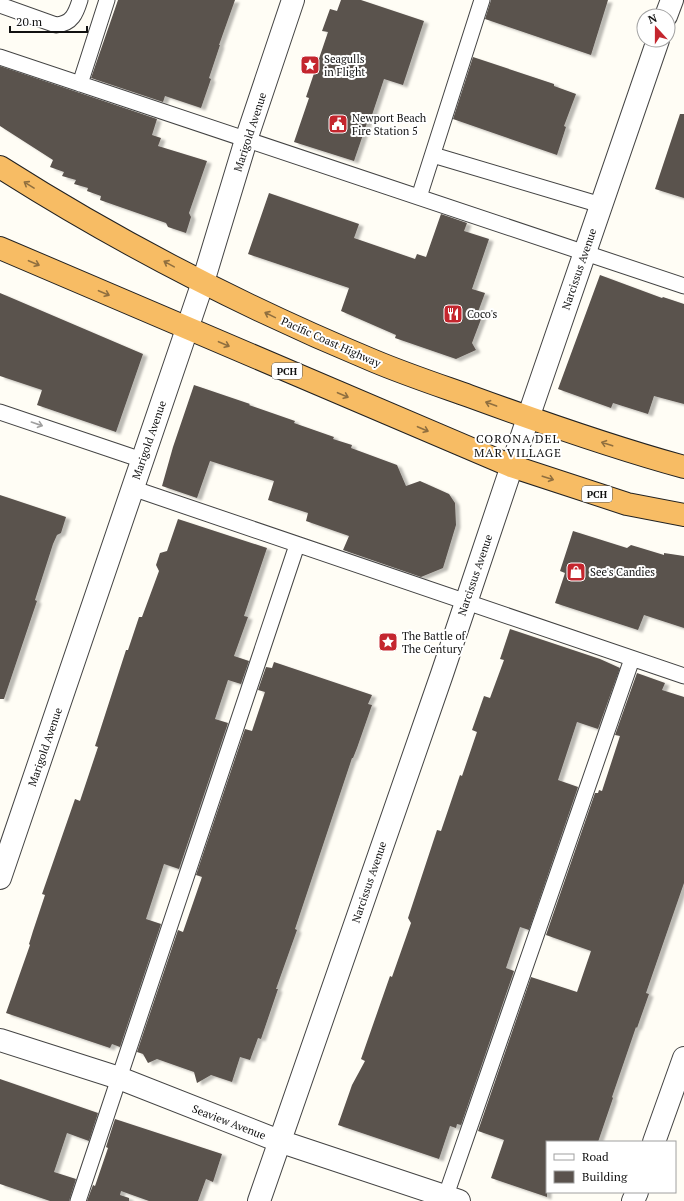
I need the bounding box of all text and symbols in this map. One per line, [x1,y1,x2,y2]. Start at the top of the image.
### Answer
scale bar [10,8,87,34]
north arrow [636,8,676,48]
text: N [646,10,659,27]
text: 20 m [16,14,43,29]
place label: Seagulls in Flight [324,52,365,79]
place icon: Seagulls in Flight [299,54,321,76]
street label: Marigold Avenue [231,90,270,173]
place label: Newport Beach Fire Station 5 [352,111,427,138]
public building icon: Newport Beach Fire Station 5 [327,113,349,135]
one-way arrow [24,181,35,189]
street label: Narcissus Avenue [558,226,600,312]
one-way arrow [27,259,39,267]
one-way arrow [163,259,175,267]
one-way arrow [97,289,109,297]
restaurant icon: Coco's [442,303,464,325]
place label: Coco's [467,307,498,321]
one-way arrow [264,311,276,318]
street label: Pacific Coast Highway [279,314,383,370]
one-way arrow [217,341,229,348]
road number: PCH [272,363,302,379]
one-way arrow [337,392,349,399]
street label: Marigold Avenue [129,398,169,481]
one-way arrow [486,400,498,408]
one-way arrow [30,421,43,428]
one-way arrow [416,426,428,433]
district label: CORONA DEL MAR VILLAGE [474,431,562,460]
one-way arrow [601,440,614,447]
one-way arrow [542,475,554,483]
road number: PCH [582,486,612,502]
street label: Narcissus Avenue [454,532,496,618]
shop icon: See's Candies [565,561,587,583]
place label: See's Candies [590,565,655,579]
place label: The Battle of The Century [402,629,467,656]
place icon: The Battle of The Century [377,631,399,653]
street label: Marigold Avenue [25,705,65,788]
street label: Narcissus Avenue [348,839,390,925]
street label: Seaview Avenue [190,1102,268,1143]
legend [546,1141,676,1193]
text: Road [582,1149,609,1164]
text: Building [582,1169,628,1184]

